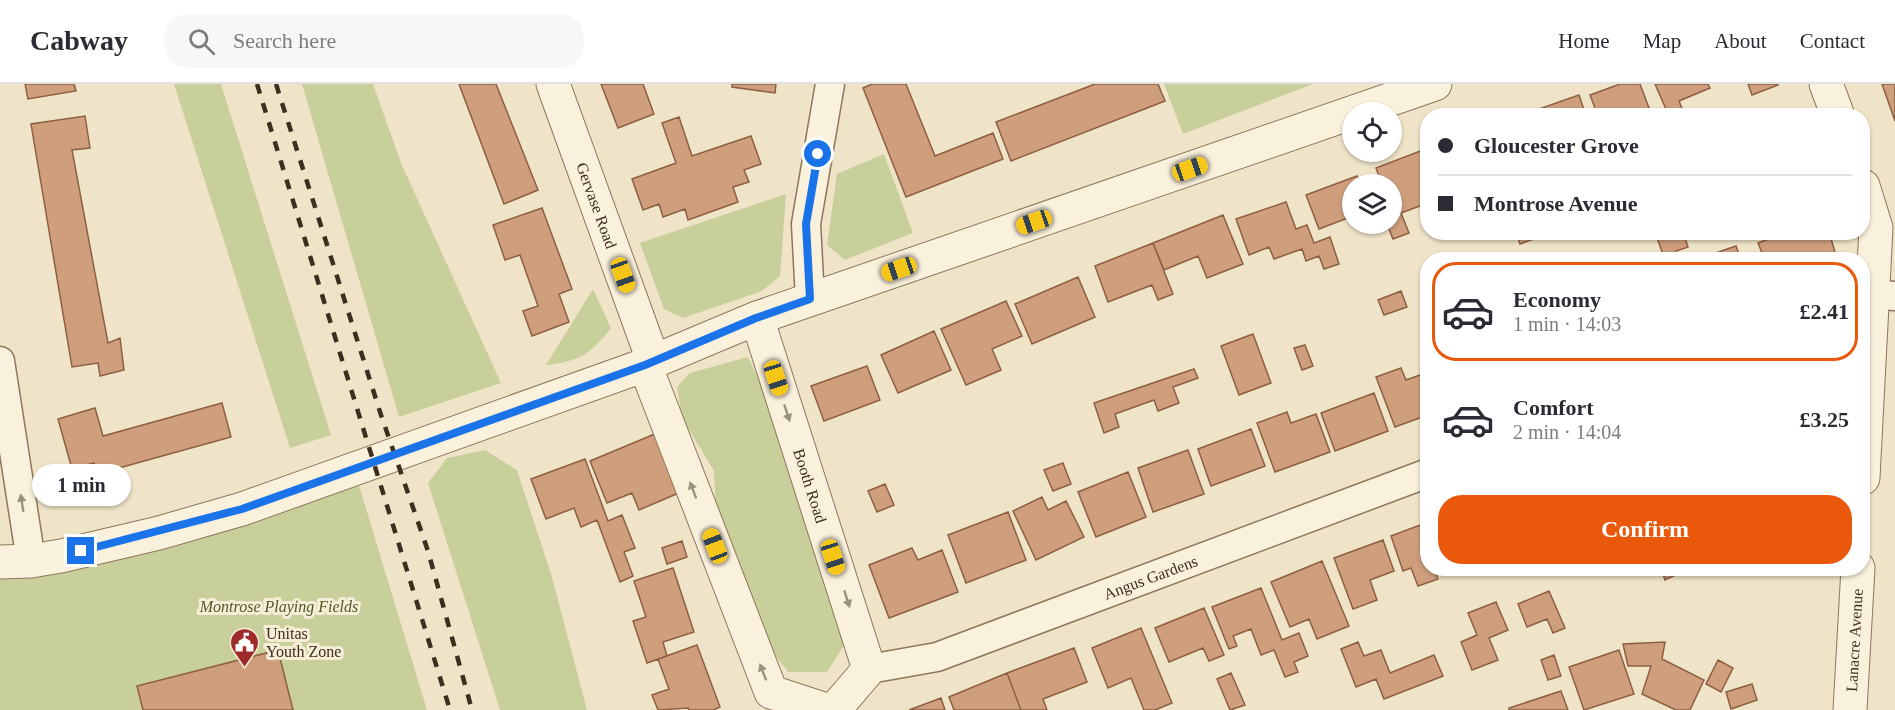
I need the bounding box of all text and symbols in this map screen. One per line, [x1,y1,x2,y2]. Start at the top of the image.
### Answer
search box [164,14,584,68]
text: Cabway [30,25,128,56]
icon: search [185,25,218,58]
text: Search here [233,28,336,53]
text: Home [1558,29,1610,53]
text: Map [1643,29,1681,53]
text: About [1714,29,1767,53]
text: Contact [1800,29,1865,53]
map controls [1342,102,1402,234]
button: locate [1342,102,1402,162]
text: Gloucester Grove [1474,133,1639,158]
route start [804,140,831,167]
car [1170,155,1210,183]
street label: Gervase Road [573,160,620,251]
button: layers [1342,174,1402,234]
text: Montrose Avenue [1474,191,1638,216]
car [1014,208,1054,236]
car [608,255,638,295]
car [879,255,919,283]
icon: car [1441,285,1495,339]
text: Economy [1513,287,1601,312]
text: £2.41 [1800,299,1849,324]
text: 1 min · 14:03 [1513,313,1621,335]
car [762,358,790,398]
icon: car [1441,393,1495,447]
text: Comfort [1513,395,1594,420]
one-way arrow [783,404,792,422]
text: £3.25 [1800,407,1849,432]
text: 2 min · 14:04 [1513,421,1621,443]
street label: Booth Road [790,447,830,525]
callout: 1 min [32,464,130,506]
text: 1 min [57,474,106,496]
one-way arrow [688,481,697,499]
one-way arrow [18,494,27,513]
button: Confirm [1438,495,1852,564]
car [700,526,730,566]
route end [67,537,94,564]
car [819,537,847,577]
street label: Angus Gardens [1101,552,1200,603]
street label: Lanacre Avenue [1843,588,1866,692]
one-way arrow [843,590,852,608]
park label: Montrose Playing Fields [199,598,358,616]
place label: Unitas Youth Zone [266,625,341,660]
public building icon: Unitas Youth Zone [229,626,261,668]
one-way arrow [758,663,767,681]

